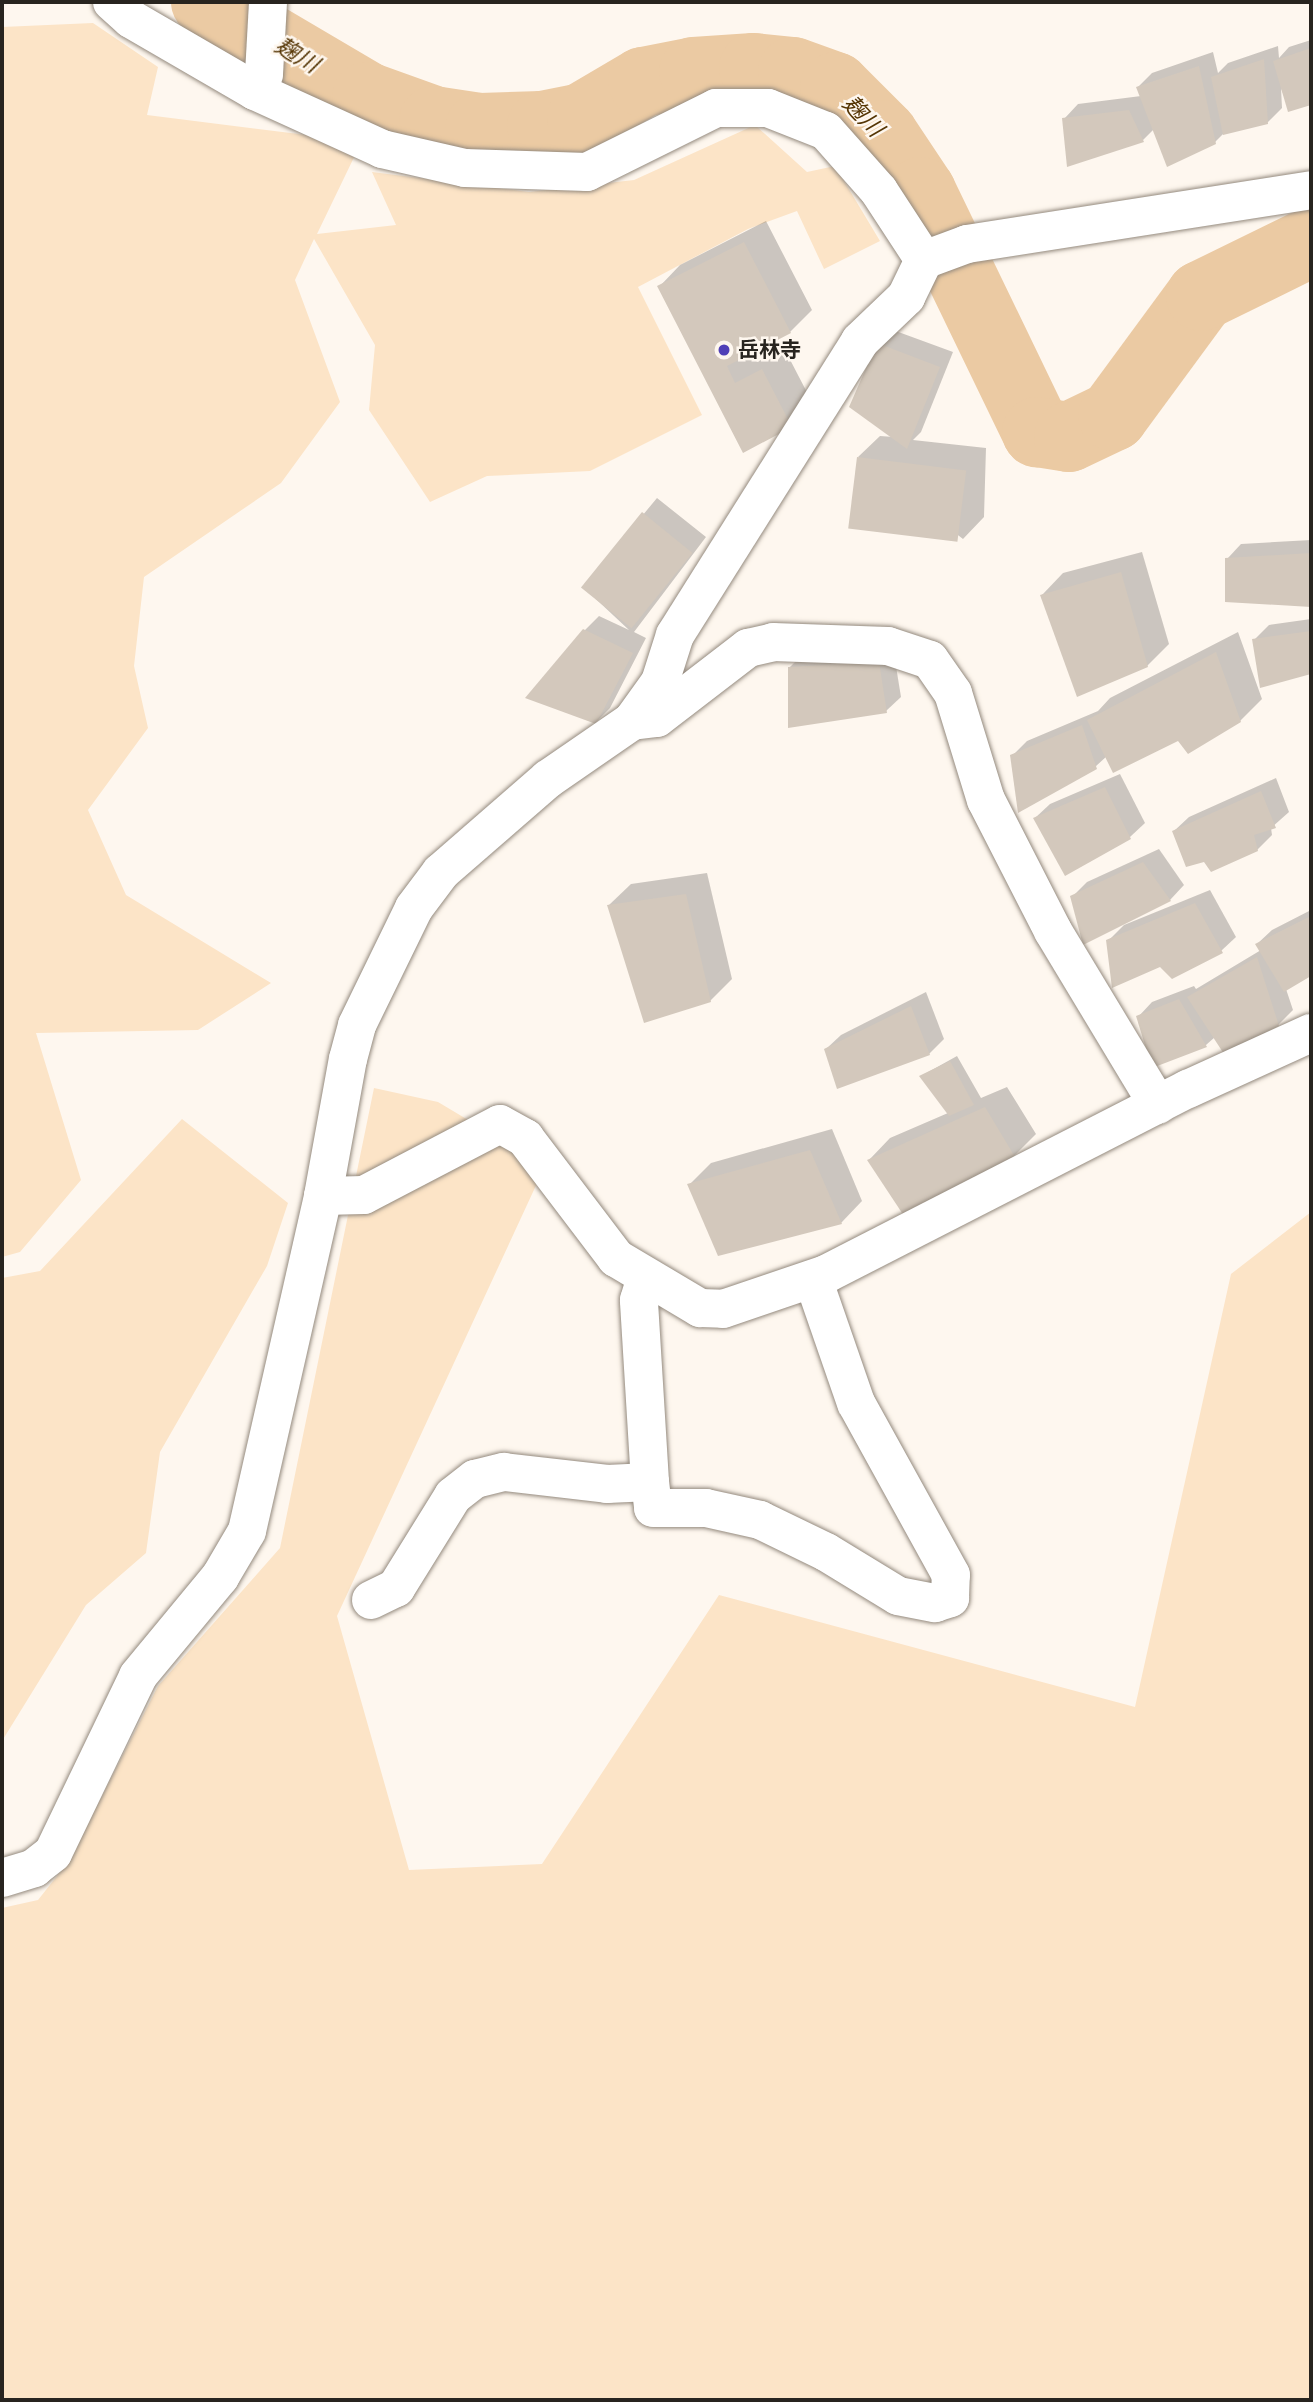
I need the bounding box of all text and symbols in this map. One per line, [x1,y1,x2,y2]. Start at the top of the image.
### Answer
water label: 麹川 [270,31,324,79]
water label: 麹川 [837,90,889,142]
place label: 岳林寺 [738,337,801,363]
marker: 岳林寺 [716,342,732,358]

